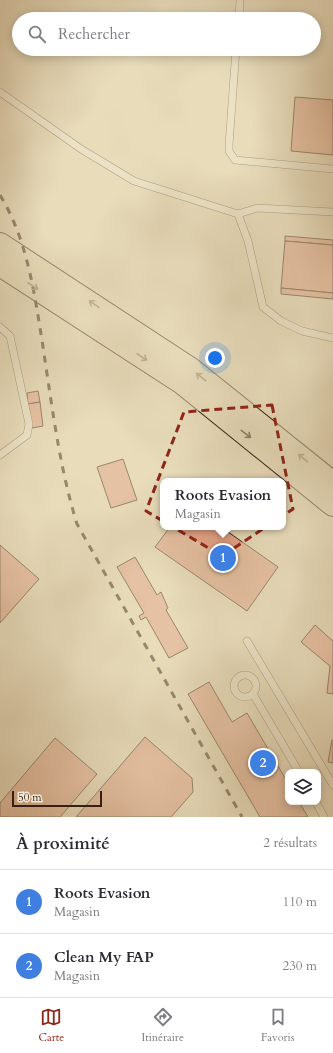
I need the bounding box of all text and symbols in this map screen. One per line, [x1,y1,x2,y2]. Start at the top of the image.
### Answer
search box [12,12,321,56]
icon: search [26,23,48,45]
text: Rechercher [58,24,130,44]
one-way arrow [27,282,38,290]
one-way arrow [89,300,100,308]
your location [205,348,225,368]
one-way arrow [136,353,147,361]
one-way arrow [196,373,207,381]
one-way arrow [241,430,251,439]
one-way arrow [298,453,309,462]
popup [160,478,286,530]
text: Roots Evasion [175,485,271,505]
text: Magasin [175,505,221,523]
pin: 1 [210,543,236,573]
pin: 2 [250,748,276,778]
map controls [285,769,321,805]
button: layers [285,769,321,805]
scale bar [12,789,102,808]
text: 50 m [18,790,42,805]
text: À proximité [16,832,110,855]
text: 2 résultats [263,834,317,852]
text: Roots Evasion [54,883,151,903]
text: 1 [26,893,32,911]
text: 110 m [283,893,317,911]
text: Magasin [54,903,100,921]
text: Clean My FAP [54,947,154,967]
text: 2 [26,957,32,975]
text: 230 m [283,957,317,975]
text: Magasin [54,967,100,985]
tab: Carte [39,1006,64,1045]
tab: Itinéraire [141,1006,184,1045]
tab: Favoris [261,1006,294,1045]

